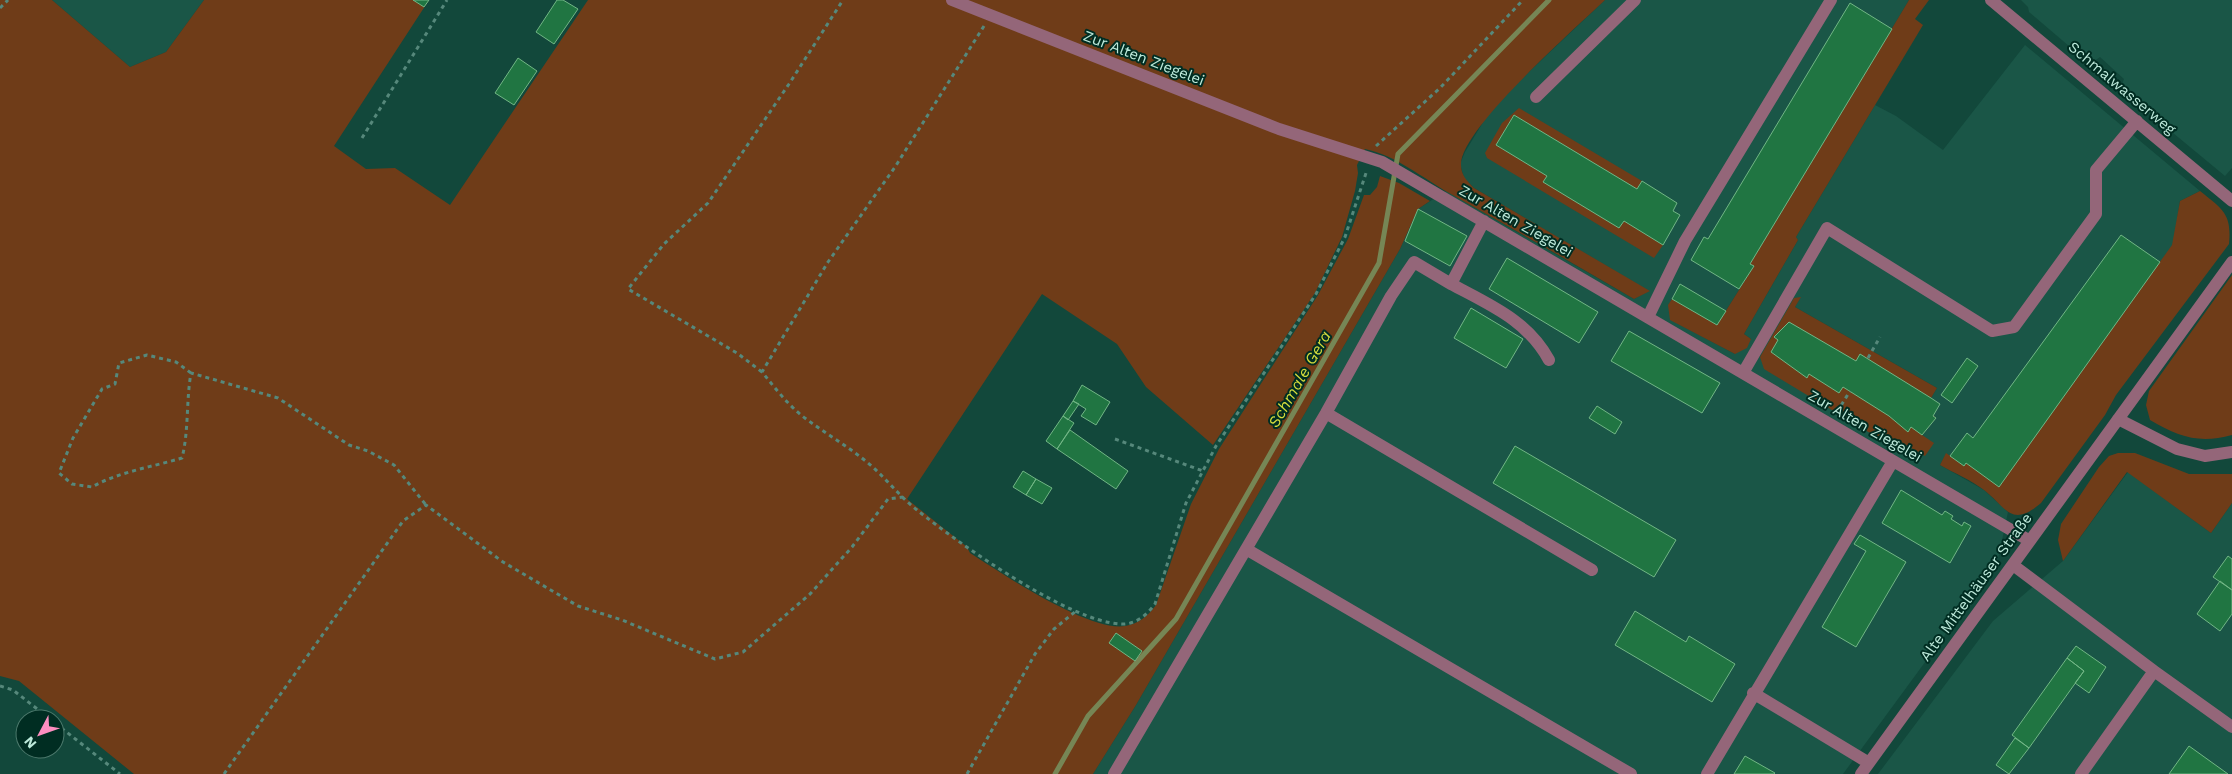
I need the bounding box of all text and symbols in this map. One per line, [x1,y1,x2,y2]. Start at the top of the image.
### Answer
street label: Zur Alten Ziegelei [1081,27,1207,89]
street label: Schmalwasserweg [2065,38,2179,138]
street label: Zur Alten Ziegelei [1456,181,1576,261]
water label: Schmale Gera [1264,327,1335,431]
street label: Zur Alten Ziegelei [1805,386,1925,466]
street label: Alte Mittelhäuser Straße [1916,509,2036,665]
north arrow [15,709,65,759]
text: N [21,733,40,752]

